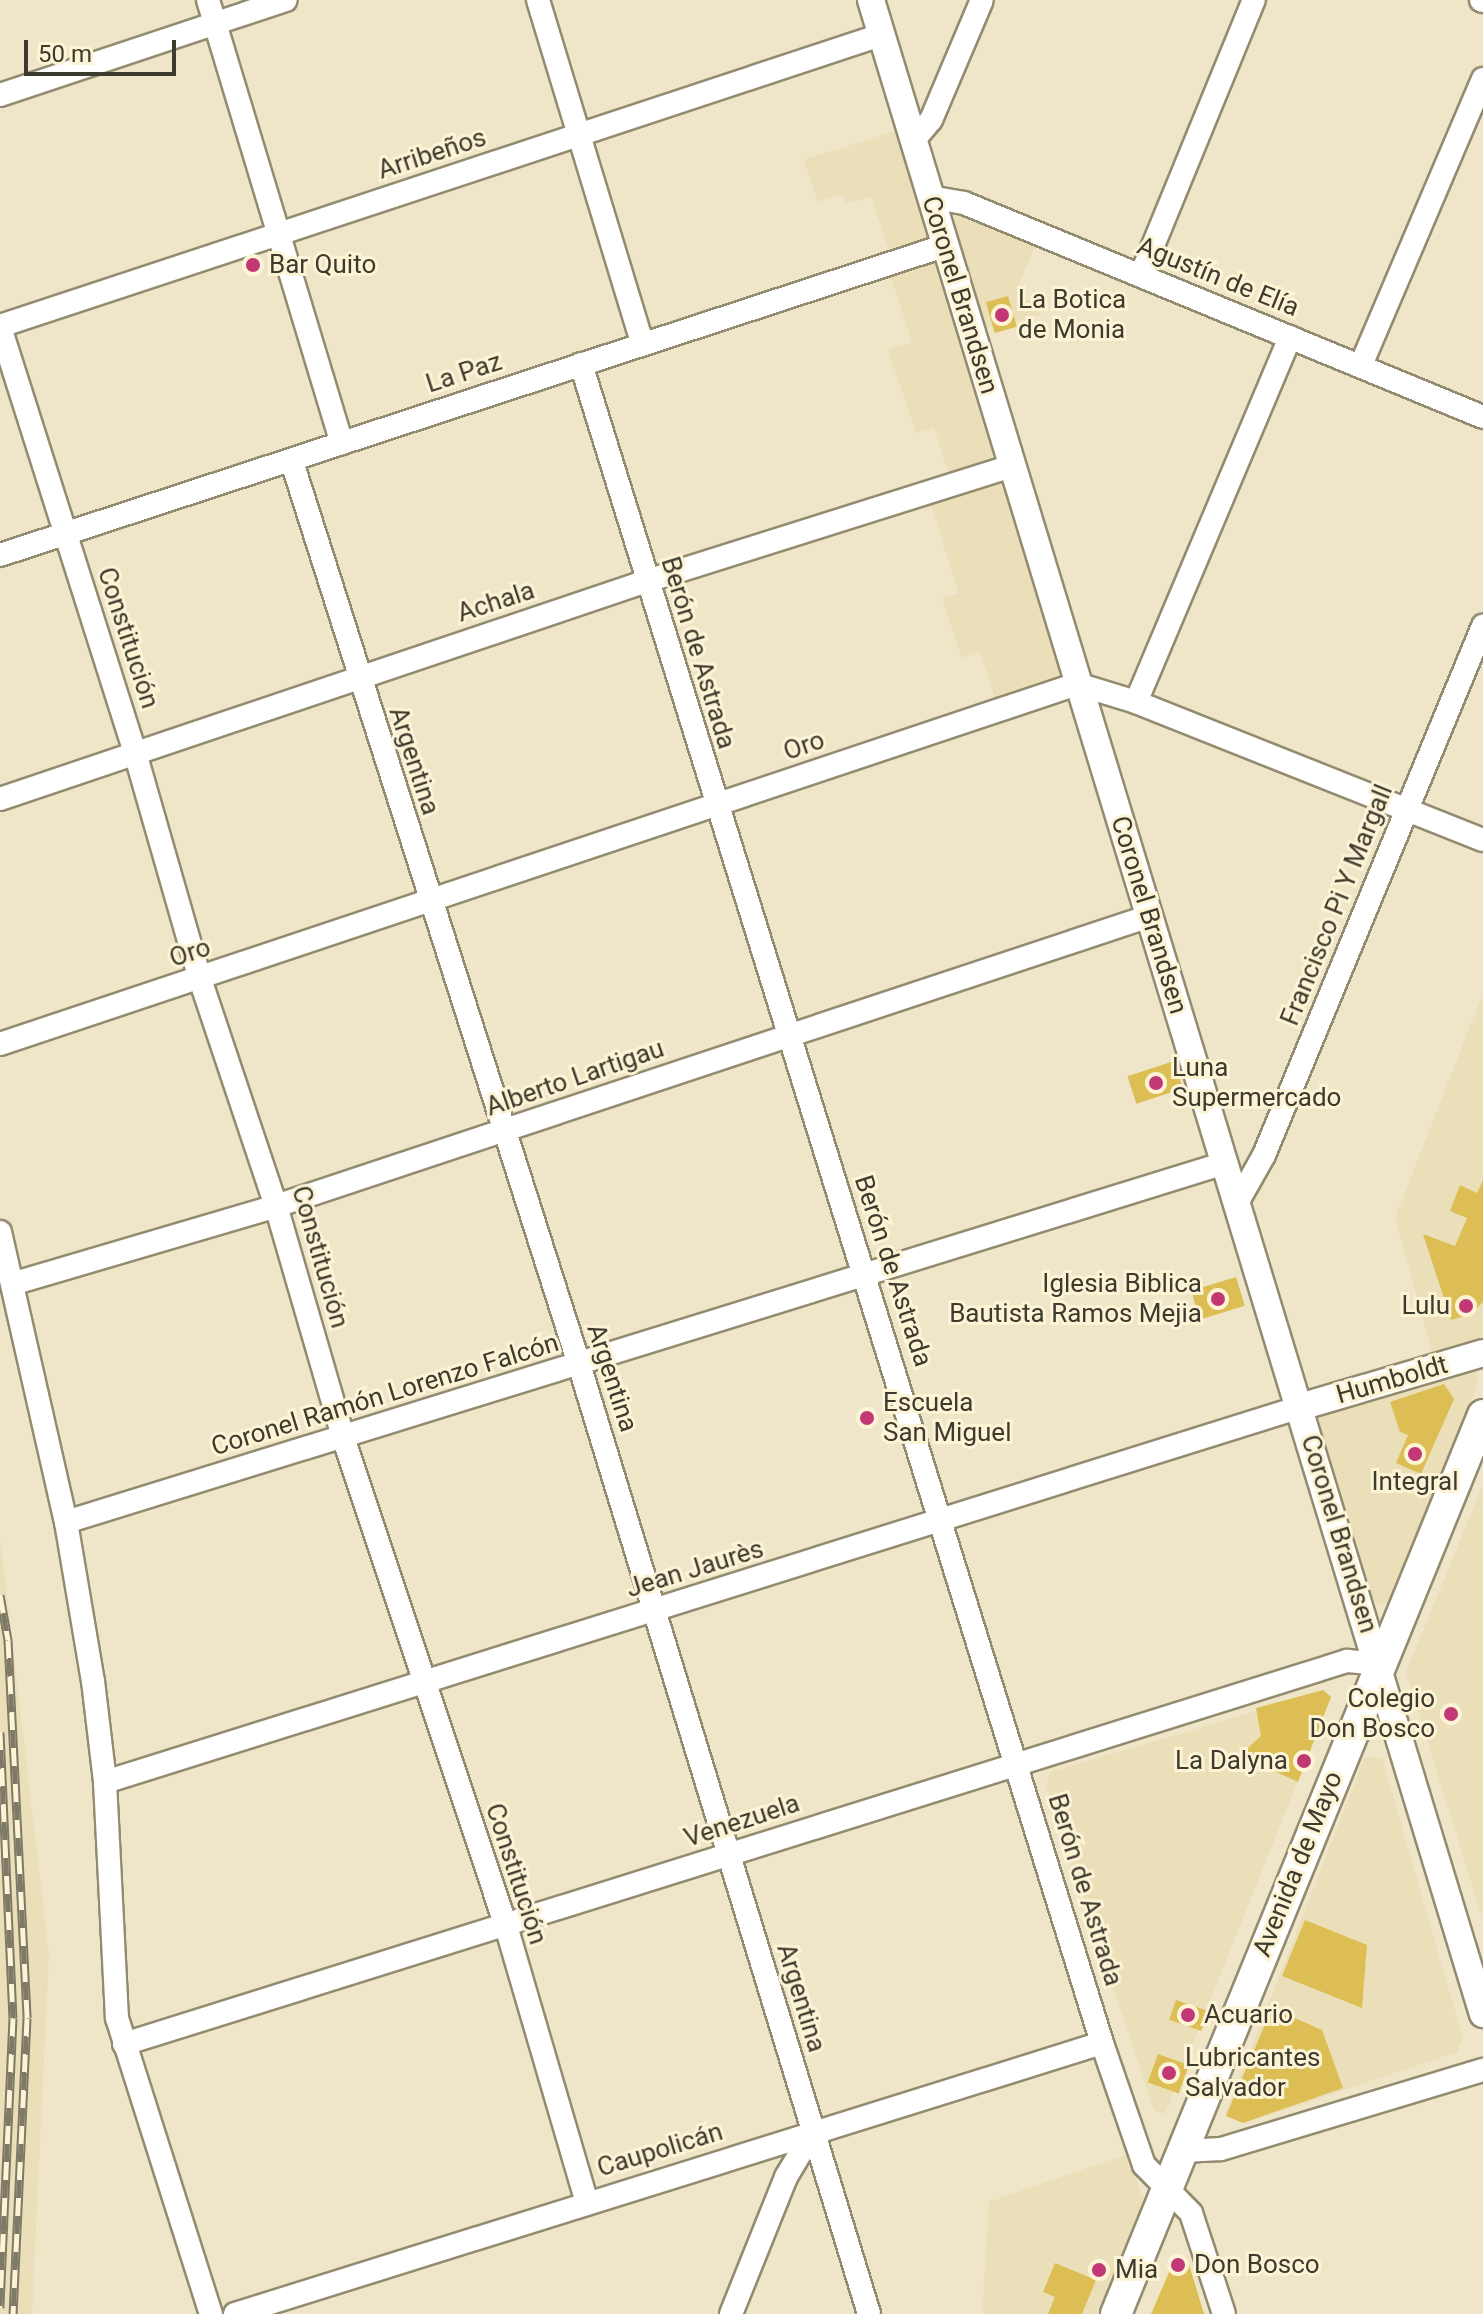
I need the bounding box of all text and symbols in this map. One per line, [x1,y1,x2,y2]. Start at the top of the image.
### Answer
scale bar [28,24,180,74]
text: 50 m [38,40,92,68]
street label: Arribeños [374,122,490,186]
street label: Coronel Brandsen [915,192,1005,398]
street label: Agustín de Elía [1133,230,1303,324]
place label: Bar Quito [269,249,376,281]
marker: Bar Quito [244,256,262,274]
place label: La Botica de Monia [1018,284,1126,346]
marker: La Botica de Monia [993,306,1011,324]
street label: La Paz [422,346,506,400]
street label: Berón de Astrada [654,553,742,753]
street label: Constitución [91,564,165,712]
street label: Achala [453,575,539,629]
street label: Argentina [382,703,446,819]
street label: Oro [779,725,829,767]
street label: Francisco Pi Y Margall [1274,780,1400,1030]
street label: Coronel Brandsen [1104,812,1194,1018]
street label: Oro [166,932,214,974]
street label: Alberto Lartigau [482,1033,668,1123]
place label: Luna Supermercado [1172,1052,1341,1114]
marker: Luna Supermercado [1147,1074,1165,1092]
street label: Berón de Astrada [847,1171,939,1371]
street label: Constitución [285,1182,355,1332]
place label: Iglesia Biblica Bautista Ramos Mejia [949,1268,1202,1330]
marker: Iglesia Biblica Bautista Ramos Mejia [1209,1290,1227,1308]
place label: Lulu [1402,1290,1450,1322]
marker: Lulu [1457,1297,1475,1315]
street label: Argentina [580,1320,644,1436]
street label: Coronel Ramón Lorenzo Falcón [208,1327,562,1463]
street label: Humboldt [1333,1349,1451,1411]
place label: Escuela San Miguel [883,1387,1011,1448]
marker: Escuela San Miguel [858,1409,876,1427]
street label: Coronel Brandsen [1294,1431,1384,1637]
marker: Integral [1406,1445,1424,1463]
place label: Integral [1371,1466,1459,1498]
street label: Jean Jaurès [623,1533,767,1605]
place label: Colegio Don Bosco [1309,1683,1435,1744]
marker: Colegio Don Bosco [1442,1705,1460,1723]
place label: La Dalyna [1175,1745,1288,1777]
marker: La Dalyna [1295,1752,1313,1770]
street label: Avenida de Mayo [1247,1767,1349,1961]
street label: Venezuela [680,1788,804,1854]
street label: Berón de Astrada [1041,1790,1129,1990]
street label: Constitución [479,1800,553,1948]
street label: Argentina [770,1940,832,2056]
place label: Acuario [1204,1999,1293,2031]
marker: Acuario [1179,2006,1197,2024]
place label: Lubricantes Salvador [1185,2042,1320,2104]
marker: Lubricantes Salvador [1160,2064,1178,2082]
street label: Caupolicán [593,2116,727,2184]
place label: Don Bosco [1194,2249,1320,2281]
place label: Mia [1115,2254,1158,2286]
marker: Don Bosco [1169,2256,1187,2274]
marker: Mia [1090,2261,1108,2279]

